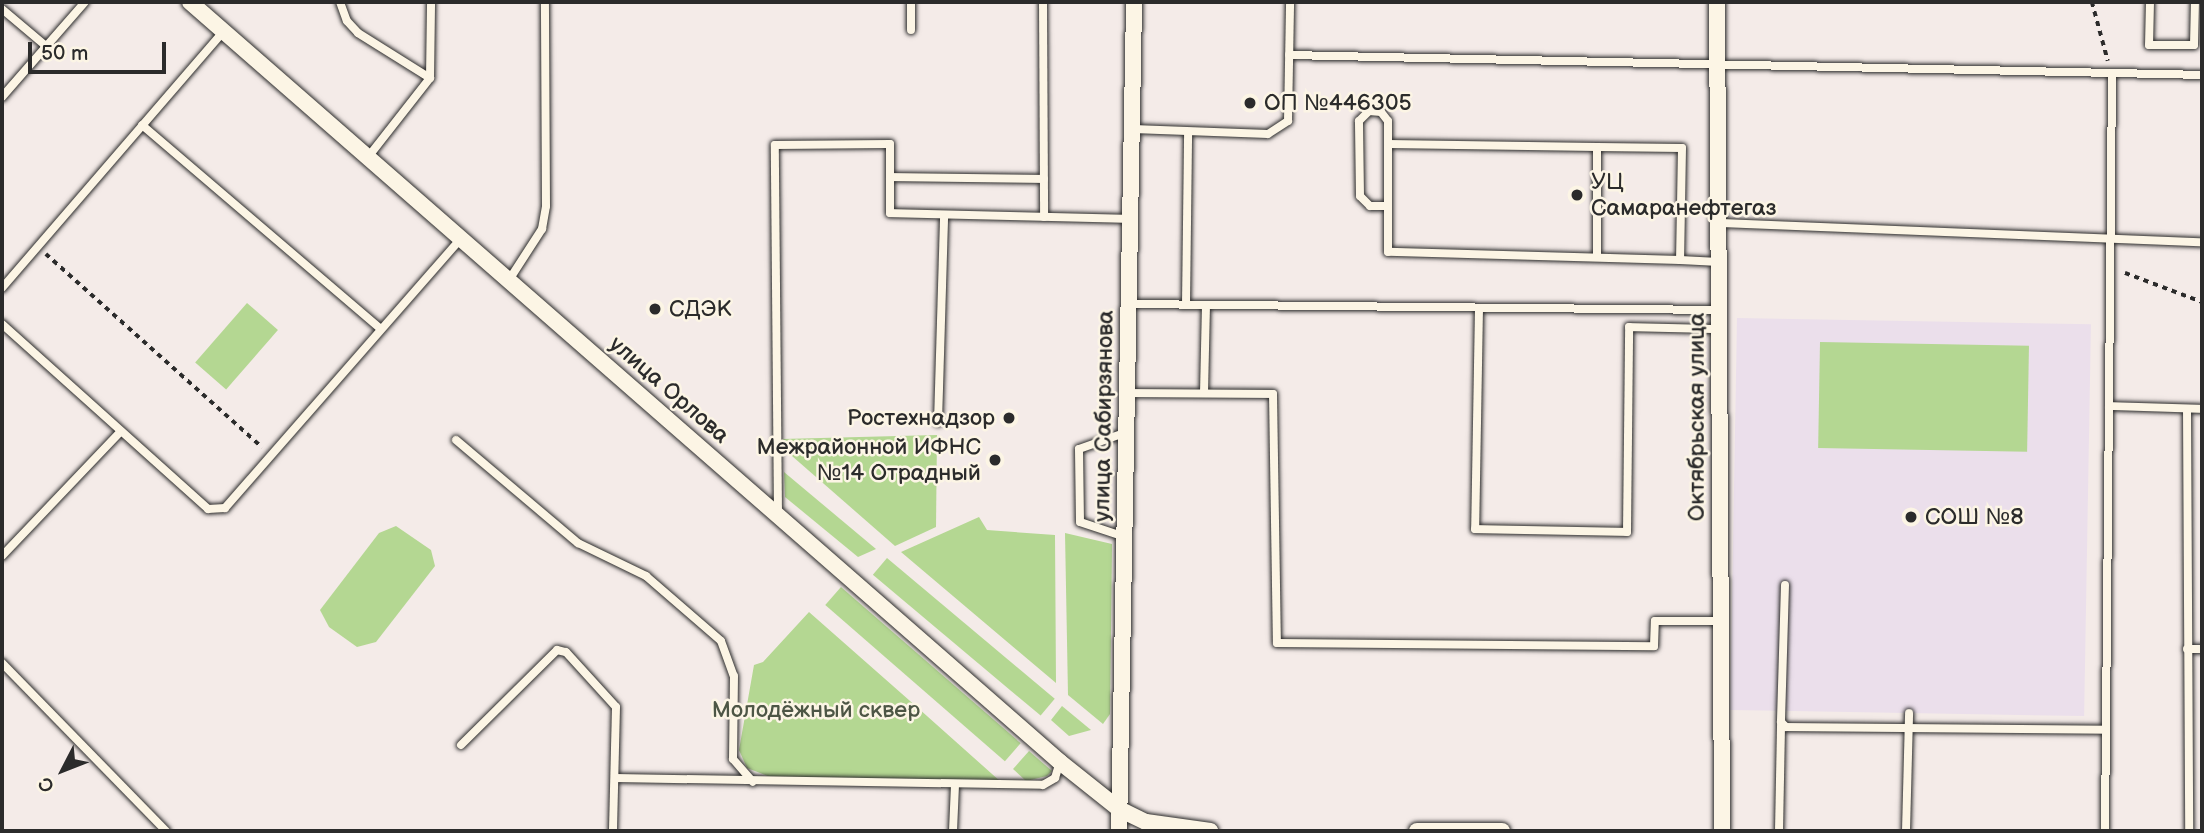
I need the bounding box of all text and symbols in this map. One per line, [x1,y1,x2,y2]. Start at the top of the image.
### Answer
scale bar [32,28,170,72]
text: 50 m [41,41,88,66]
place label: ОП №446305 [1264,89,1412,117]
marker: ОП №446305 [1242,95,1258,111]
place label: УЦ Самаранефтегаз [1591,168,1777,222]
marker: УЦ Самаранефтегаз [1569,187,1585,203]
place label: СДЭК [669,295,731,323]
marker: СДЭК [647,301,663,317]
street label: улица Сабирзянова [1088,310,1120,522]
street label: Октябрьская улица [1683,313,1711,521]
street label: улица Орлова [603,330,735,450]
place label: Ростехнадзор [847,404,995,432]
marker: Ростехнадзор [1001,410,1017,426]
place label: Межрайонной ИФНС №14 Отрадный [756,433,981,487]
marker: Межрайонной ИФНС №14 Отрадный [987,452,1003,468]
place label: СОШ №8 [1925,503,2024,531]
marker: СОШ №8 [1903,509,1919,525]
park label: Молодёжный сквер [712,696,920,724]
north arrow [28,735,98,805]
text: С [34,772,60,797]

